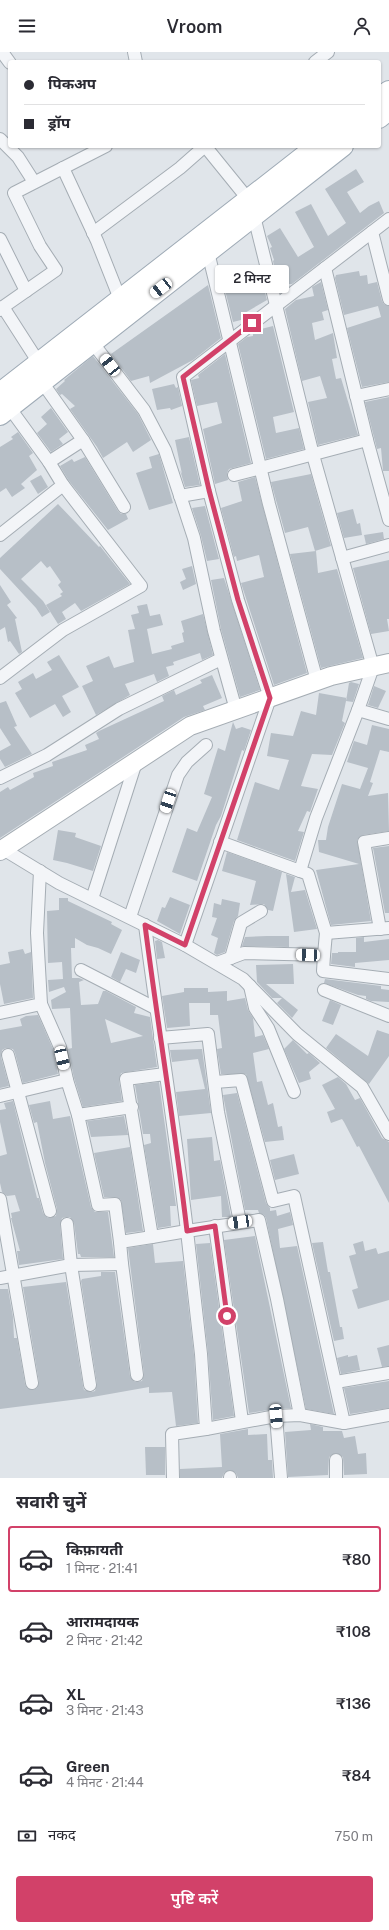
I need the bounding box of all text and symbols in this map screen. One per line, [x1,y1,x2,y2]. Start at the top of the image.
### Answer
icon: menu [16,15,38,37]
icon: person [351,15,373,37]
text: Vroom [167,16,222,37]
text: पिकअप [48,75,96,92]
text: ड्रॉप [48,114,70,131]
callout: 2 मिनट [215,265,289,293]
text: 2 मिनट [233,271,271,286]
car [148,276,174,300]
route end [243,314,261,332]
car [98,352,122,378]
car [159,788,177,814]
car [296,949,320,961]
car [53,1045,71,1071]
car [227,1214,253,1230]
route start [218,1307,236,1325]
car [269,1404,283,1428]
text: सवारी चुनें [16,1491,86,1512]
icon: car [18,1541,54,1577]
text: किफ़ायती [66,1541,123,1558]
text: ₹80 [342,1551,371,1568]
text: 1 मिनट · 21:41 [66,1561,138,1576]
icon: car [18,1613,54,1649]
text: आरामदायक [66,1613,139,1630]
text: ₹108 [336,1623,371,1640]
text: 2 मिनट · 21:42 [66,1633,143,1648]
icon: car [18,1685,54,1721]
text: XL [66,1686,85,1703]
text: ₹136 [336,1695,371,1712]
text: 3 मिनट · 21:43 [66,1703,144,1718]
icon: car [18,1757,54,1793]
text: Green [66,1758,110,1775]
text: ₹84 [342,1767,371,1784]
text: 4 मिनट · 21:44 [66,1775,144,1790]
icon: cash [16,1825,38,1847]
text: नकद [48,1826,76,1843]
text: 750 m [335,1829,373,1844]
button: पुष्टि करें [16,1876,373,1922]

